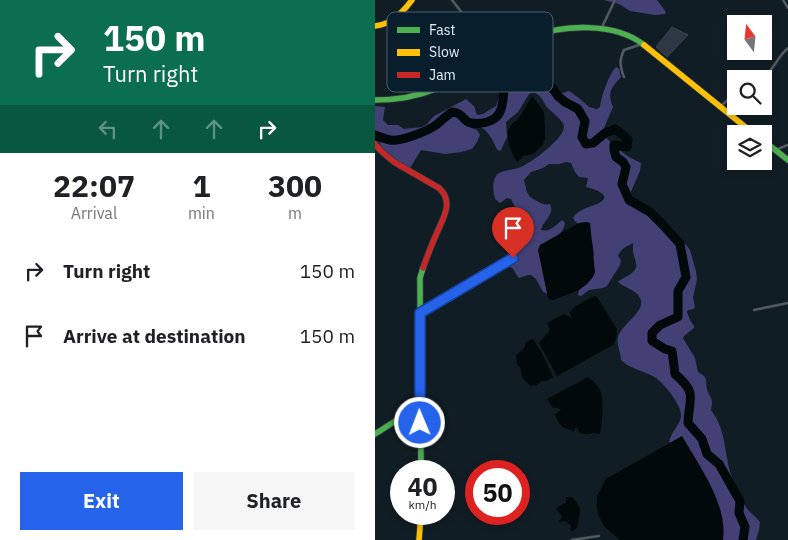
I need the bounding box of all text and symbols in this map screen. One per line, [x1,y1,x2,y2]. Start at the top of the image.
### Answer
legend [387,12,553,92]
text: 150 m [103,15,206,61]
north arrow [727,15,773,60]
map controls [727,15,772,170]
icon: right [20,20,85,85]
text: Fast [429,21,455,39]
text: Slow [429,43,460,61]
text: Turn right [103,59,198,88]
text: Jam [429,66,456,84]
button: search [727,70,772,115]
icon: left [94,115,122,143]
icon: ahead [147,115,175,143]
icon: ahead [200,115,228,143]
icon: right [253,115,281,143]
button: layers [727,125,772,170]
text: 22:07 [53,166,135,205]
text: 1 [192,166,210,205]
text: 300 [268,166,322,205]
text: Arrival [71,203,117,223]
text: min [188,203,215,223]
text: m [288,203,302,223]
pin [492,207,534,258]
icon: arrive [499,214,527,242]
icon: right [20,257,48,285]
text: Turn right [63,259,150,283]
text: 150 m [300,259,355,283]
icon: arrive [20,322,48,350]
text: Arrive at destination [63,324,246,348]
text: 150 m [300,324,355,348]
position arrow [393,396,445,448]
speed limit sign: 50 [465,460,530,525]
text: 40 [407,470,438,503]
button: Exit [20,472,183,530]
button: Share [193,472,355,530]
text: km/h [408,497,437,512]

